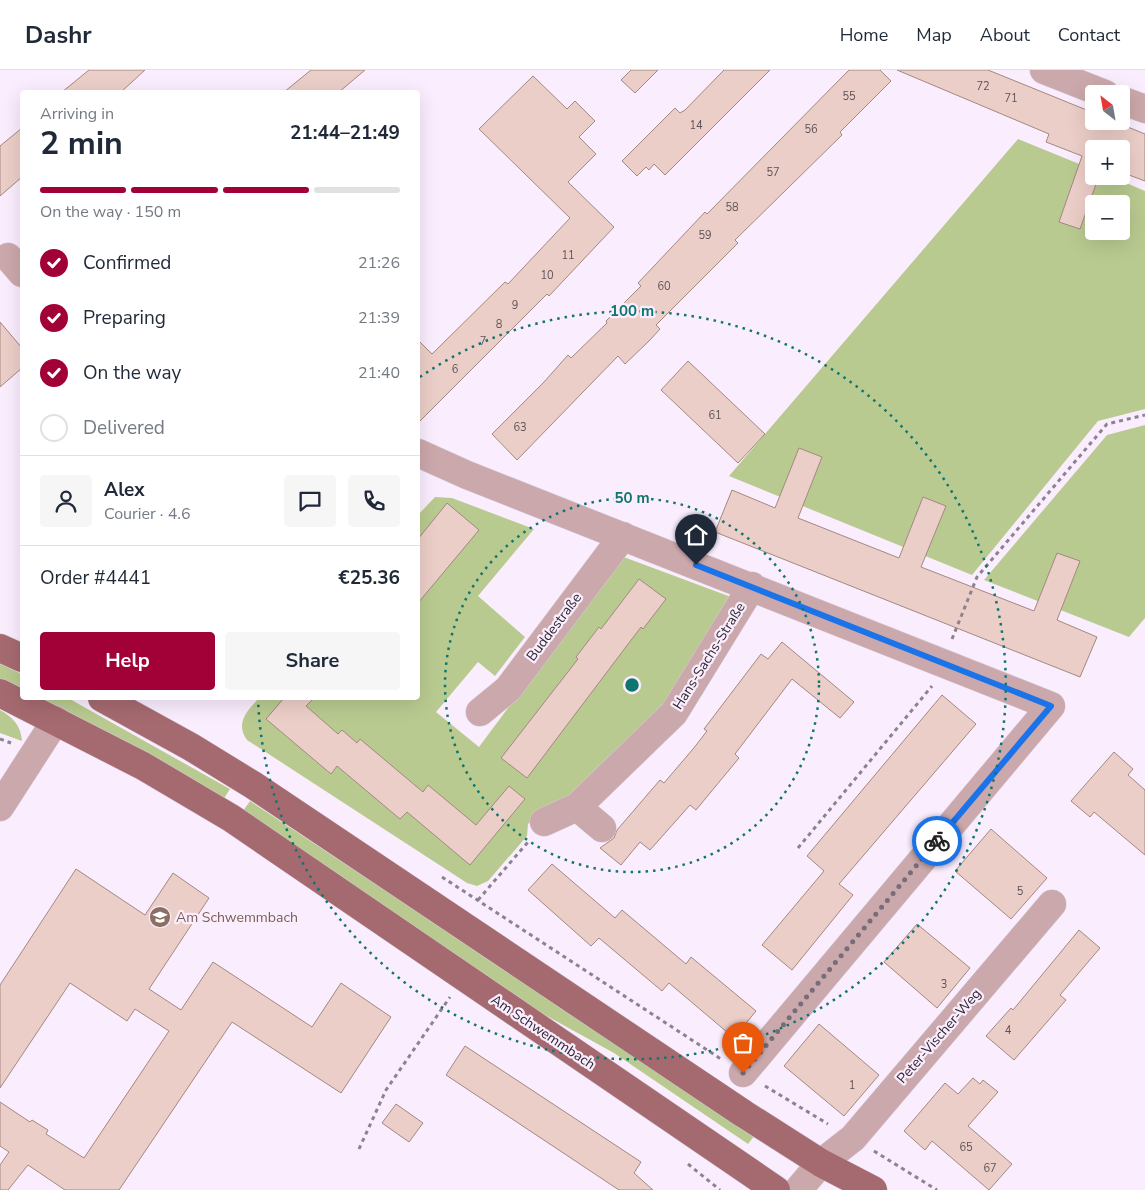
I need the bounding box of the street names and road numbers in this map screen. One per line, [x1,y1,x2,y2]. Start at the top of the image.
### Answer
street label: Buddestraße [522,589,586,665]
street label: Hans-Sachs-Straße [668,599,750,713]
street label: Peter-Vischer-Weg [892,984,986,1088]
street label: Am Schwemmbach [487,990,599,1074]

